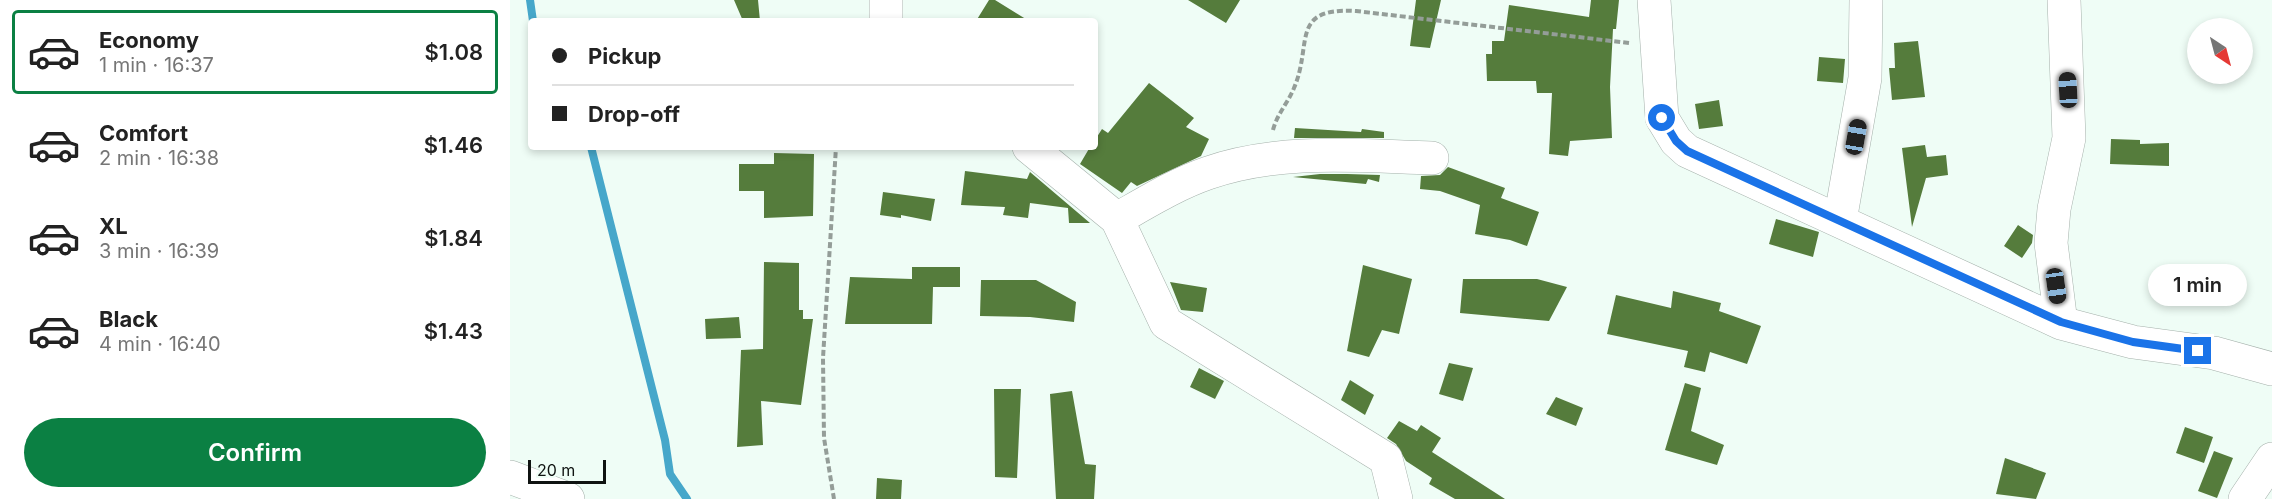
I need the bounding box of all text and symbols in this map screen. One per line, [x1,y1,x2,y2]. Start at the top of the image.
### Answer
north arrow [2187,18,2253,84]
map controls [2187,18,2253,84]
icon: car [27,25,81,79]
text: Economy [99,27,199,53]
text: $1.08 [424,39,483,65]
text: Pickup [588,43,662,69]
text: 1 min · 16:37 [99,53,214,77]
car [2058,72,2078,108]
text: Drop-off [588,101,680,127]
route start [1648,104,1675,131]
icon: car [27,118,81,172]
car [1844,118,1868,156]
text: Comfort [99,120,188,146]
text: $1.46 [424,132,483,158]
text: 2 min · 16:38 [99,146,219,170]
icon: car [27,211,81,265]
text: XL [99,213,128,239]
text: $1.84 [424,225,483,251]
text: 3 min · 16:39 [99,239,219,263]
callout: 1 min [2148,264,2248,306]
car [2045,267,2067,305]
text: 1 min [2173,273,2222,297]
icon: car [27,304,81,358]
text: Black [99,306,158,332]
text: $1.43 [424,318,483,344]
text: 4 min · 16:40 [99,332,221,356]
route end [2184,337,2211,364]
button: Confirm [24,418,486,487]
scale bar [528,457,606,484]
text: 20 m [537,460,575,480]

